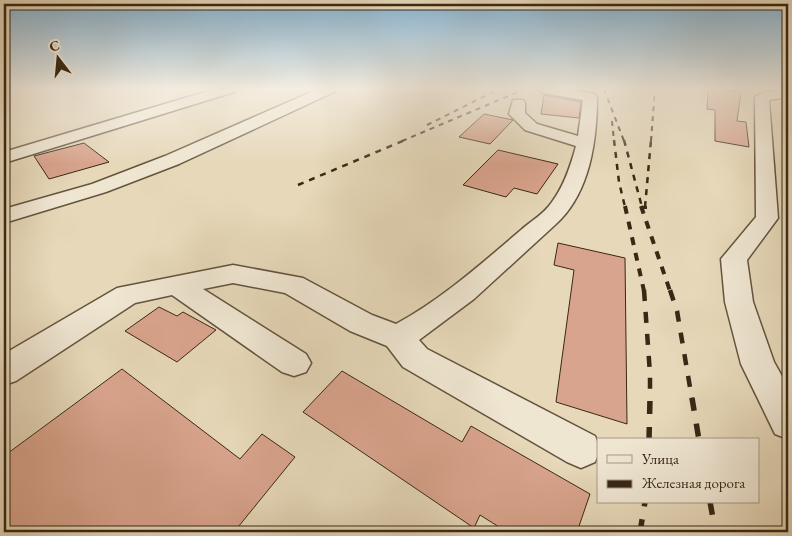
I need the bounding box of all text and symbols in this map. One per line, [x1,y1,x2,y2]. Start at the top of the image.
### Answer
north arrow [32,32,82,82]
text: С [47,35,62,56]
legend [597,438,760,504]
text: Улица [641,449,679,468]
text: Железная дорога [641,473,745,492]

